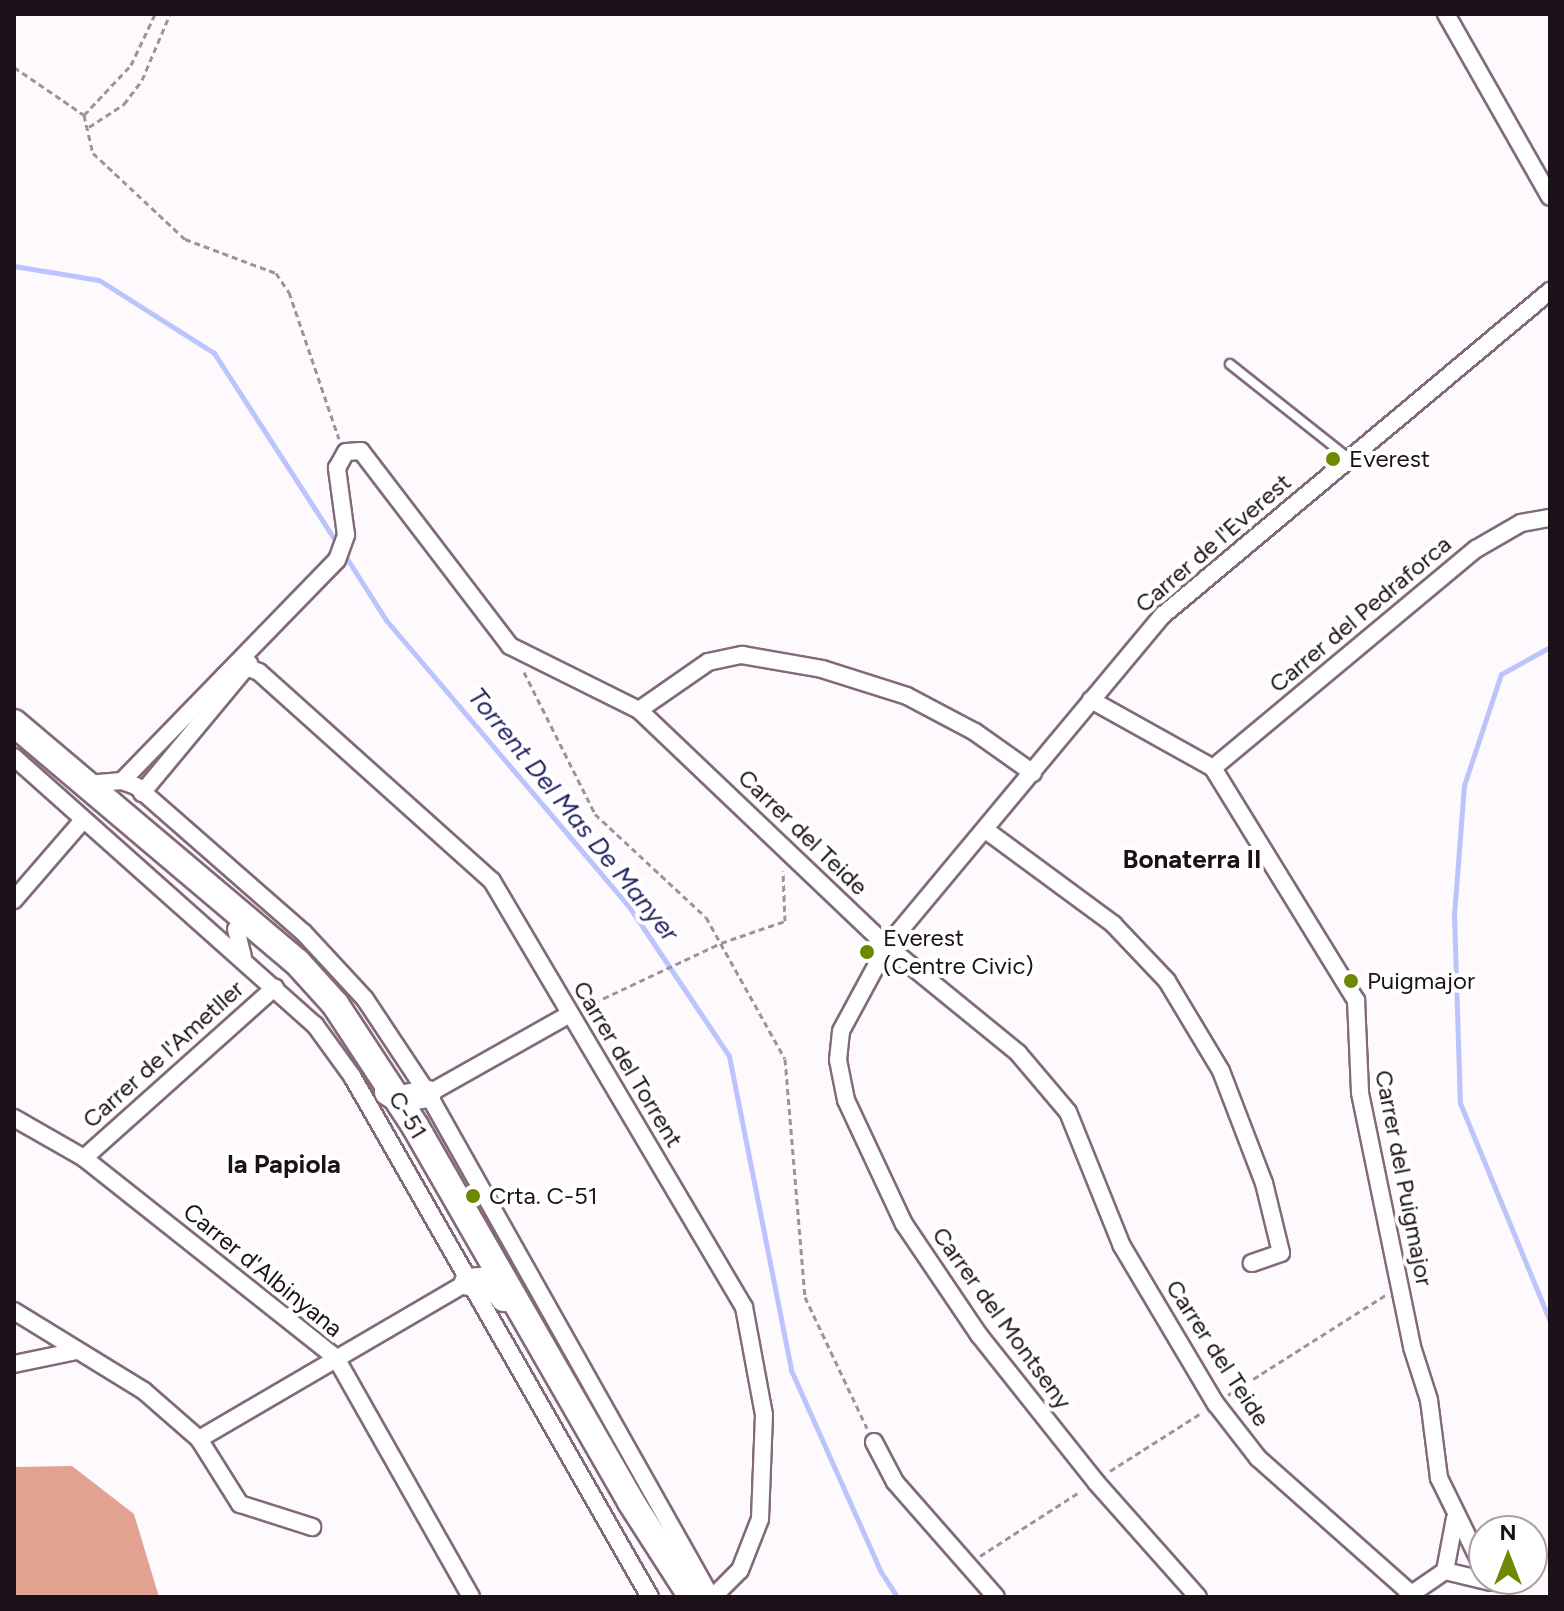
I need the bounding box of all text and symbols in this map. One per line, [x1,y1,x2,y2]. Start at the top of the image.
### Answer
place label: Everest [1349,445,1430,473]
marker: Everest [1324,450,1342,468]
street label: Carrer de l'Everest [1129,467,1297,619]
street label: Carrer del Pedraforca [1263,530,1457,698]
water label: Torrent Del Mas De Manyer [461,682,685,948]
street label: Carrer del Teide [732,763,874,901]
district label: Bonaterra II [1122,844,1262,876]
place label: Everest (Centre Civic) [883,924,1034,980]
marker: Everest (Centre Civic) [858,943,876,961]
place label: Puigmajor [1367,967,1475,995]
marker: Puigmajor [1342,972,1360,990]
street label: Carrer de l'Ametller [77,974,249,1134]
street label: Carrer del Torrent [567,976,689,1152]
street label: Carrer del Puigmajor [1369,1068,1439,1288]
street label: C-51 [383,1086,433,1144]
district label: la Papiola [227,1149,341,1181]
place label: Crta. C-51 [489,1182,598,1210]
marker: Crta. C-51 [464,1187,482,1205]
street label: Carrer d'Albinyana [178,1197,348,1343]
street label: Carrer del Montseny [926,1221,1078,1415]
street label: Carrer del Teide [1160,1274,1276,1432]
north arrow [1468,1515,1548,1595]
text: N [1499,1519,1517,1546]

